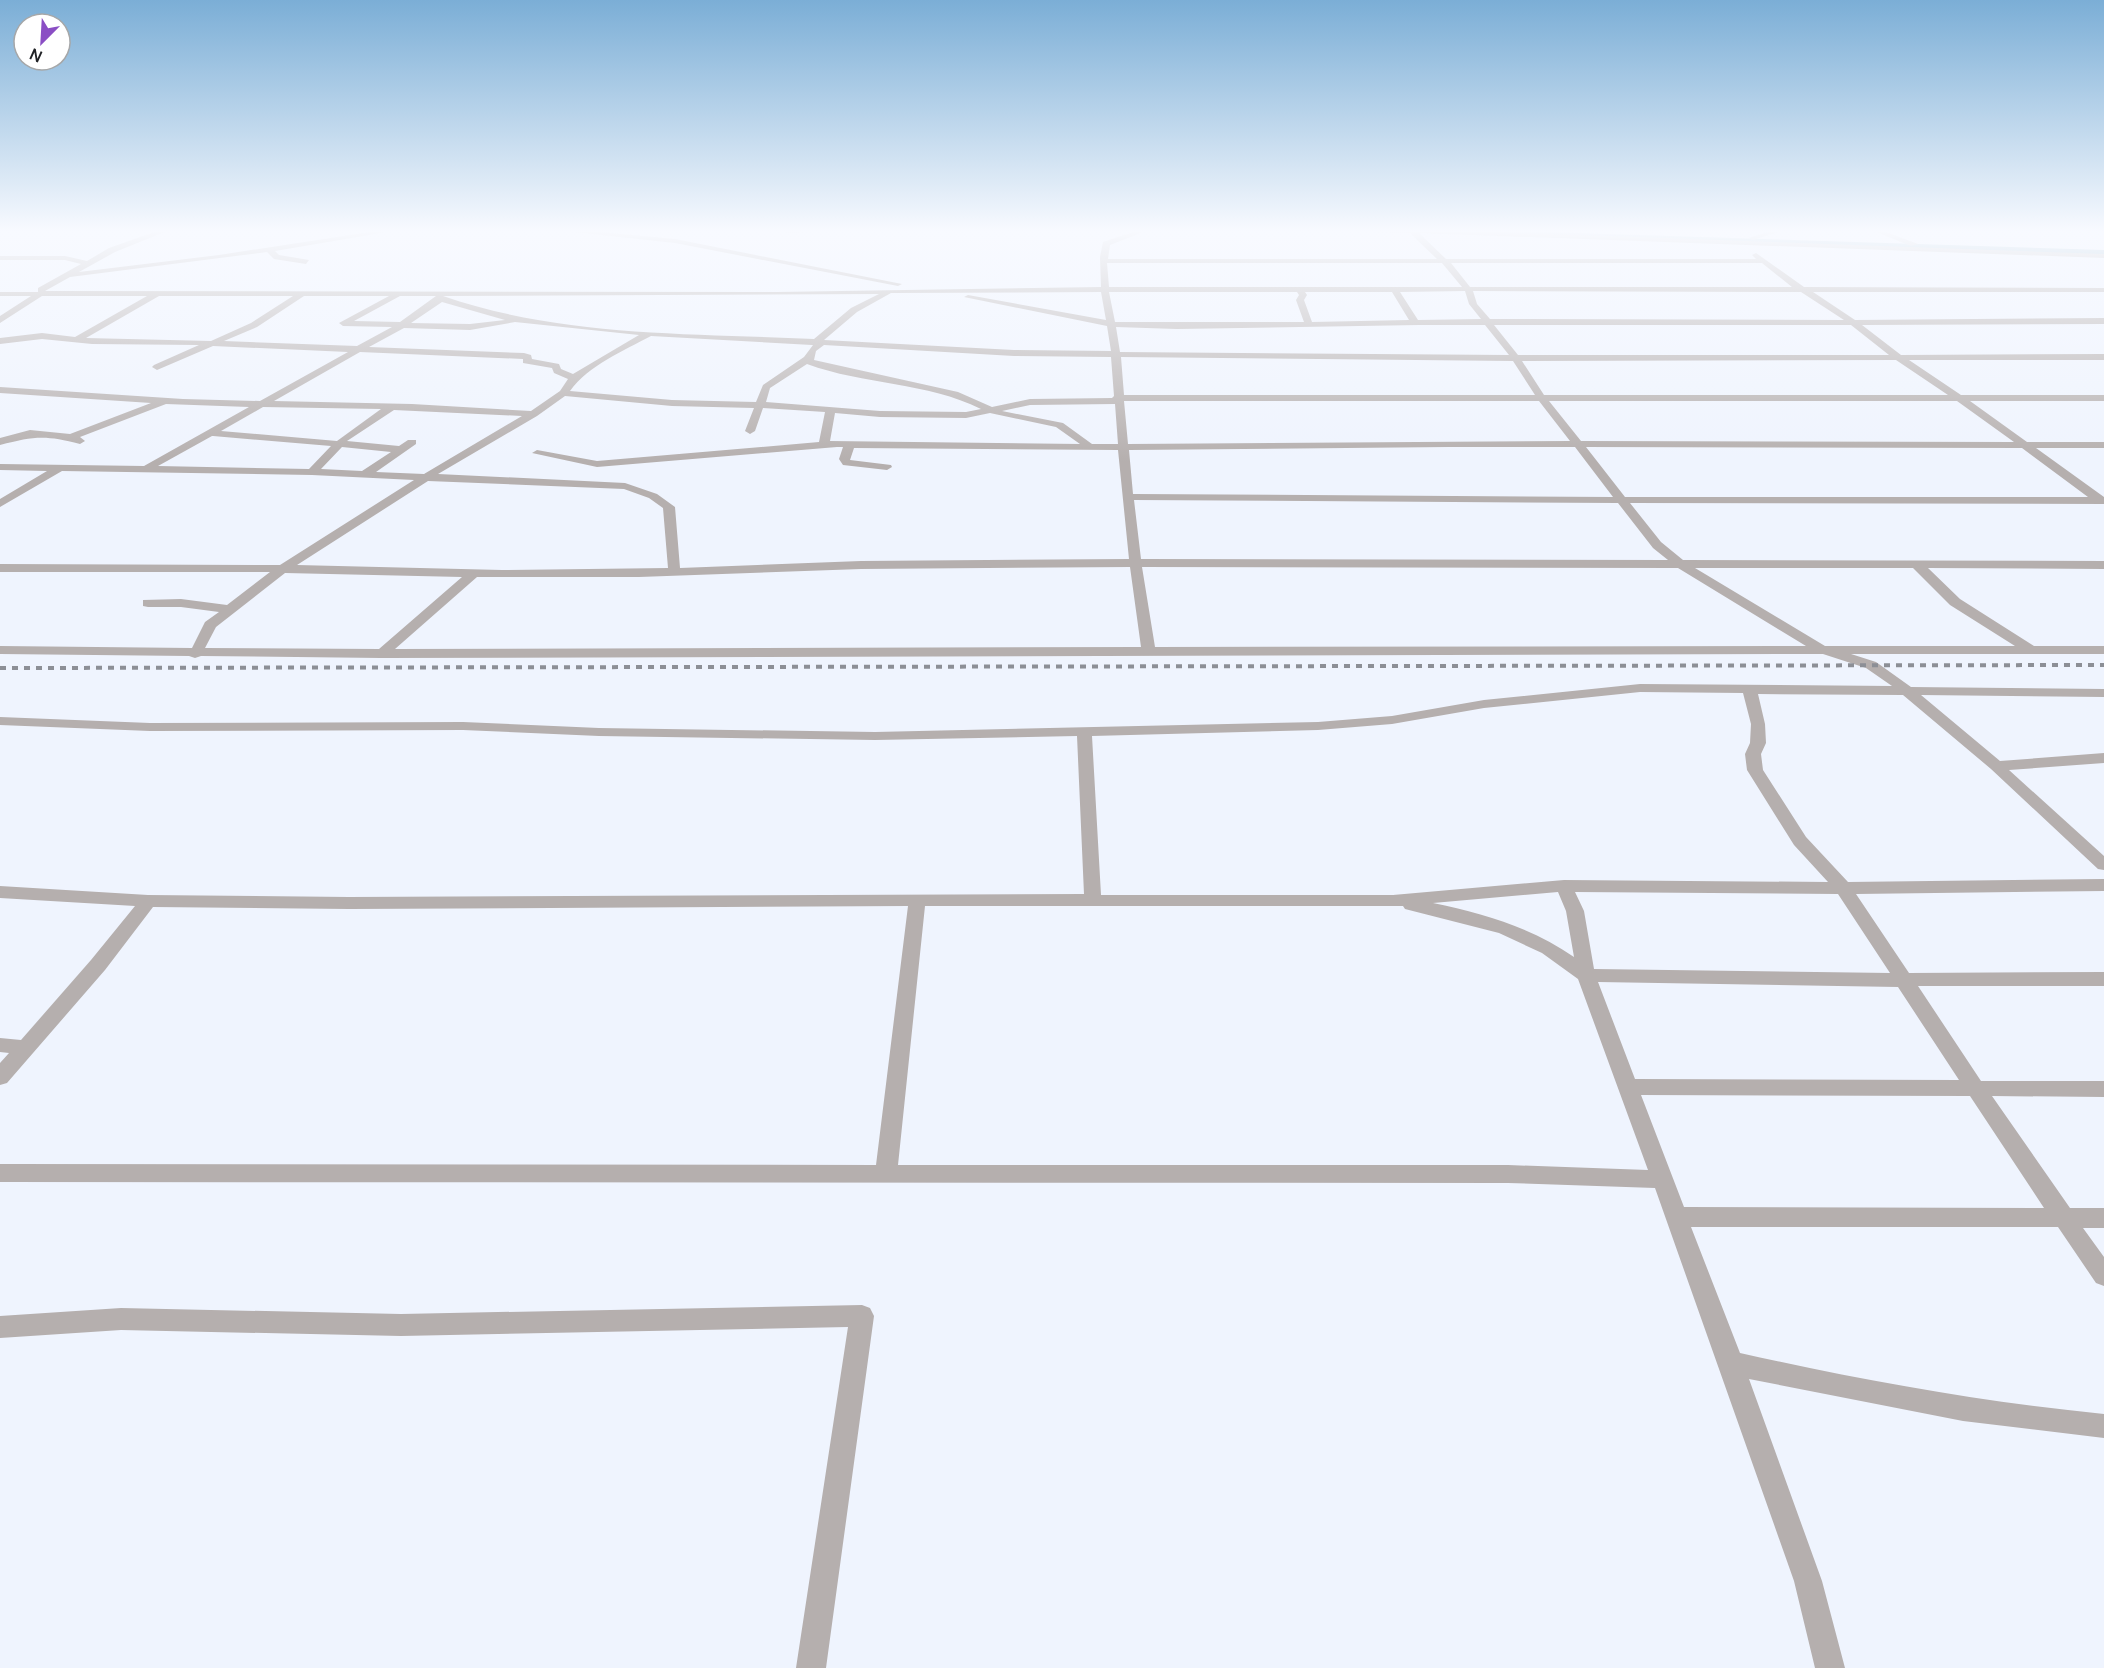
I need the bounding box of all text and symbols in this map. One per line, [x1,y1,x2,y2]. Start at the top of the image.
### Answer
north arrow [12,12,72,72]
text: N [26,43,46,68]

